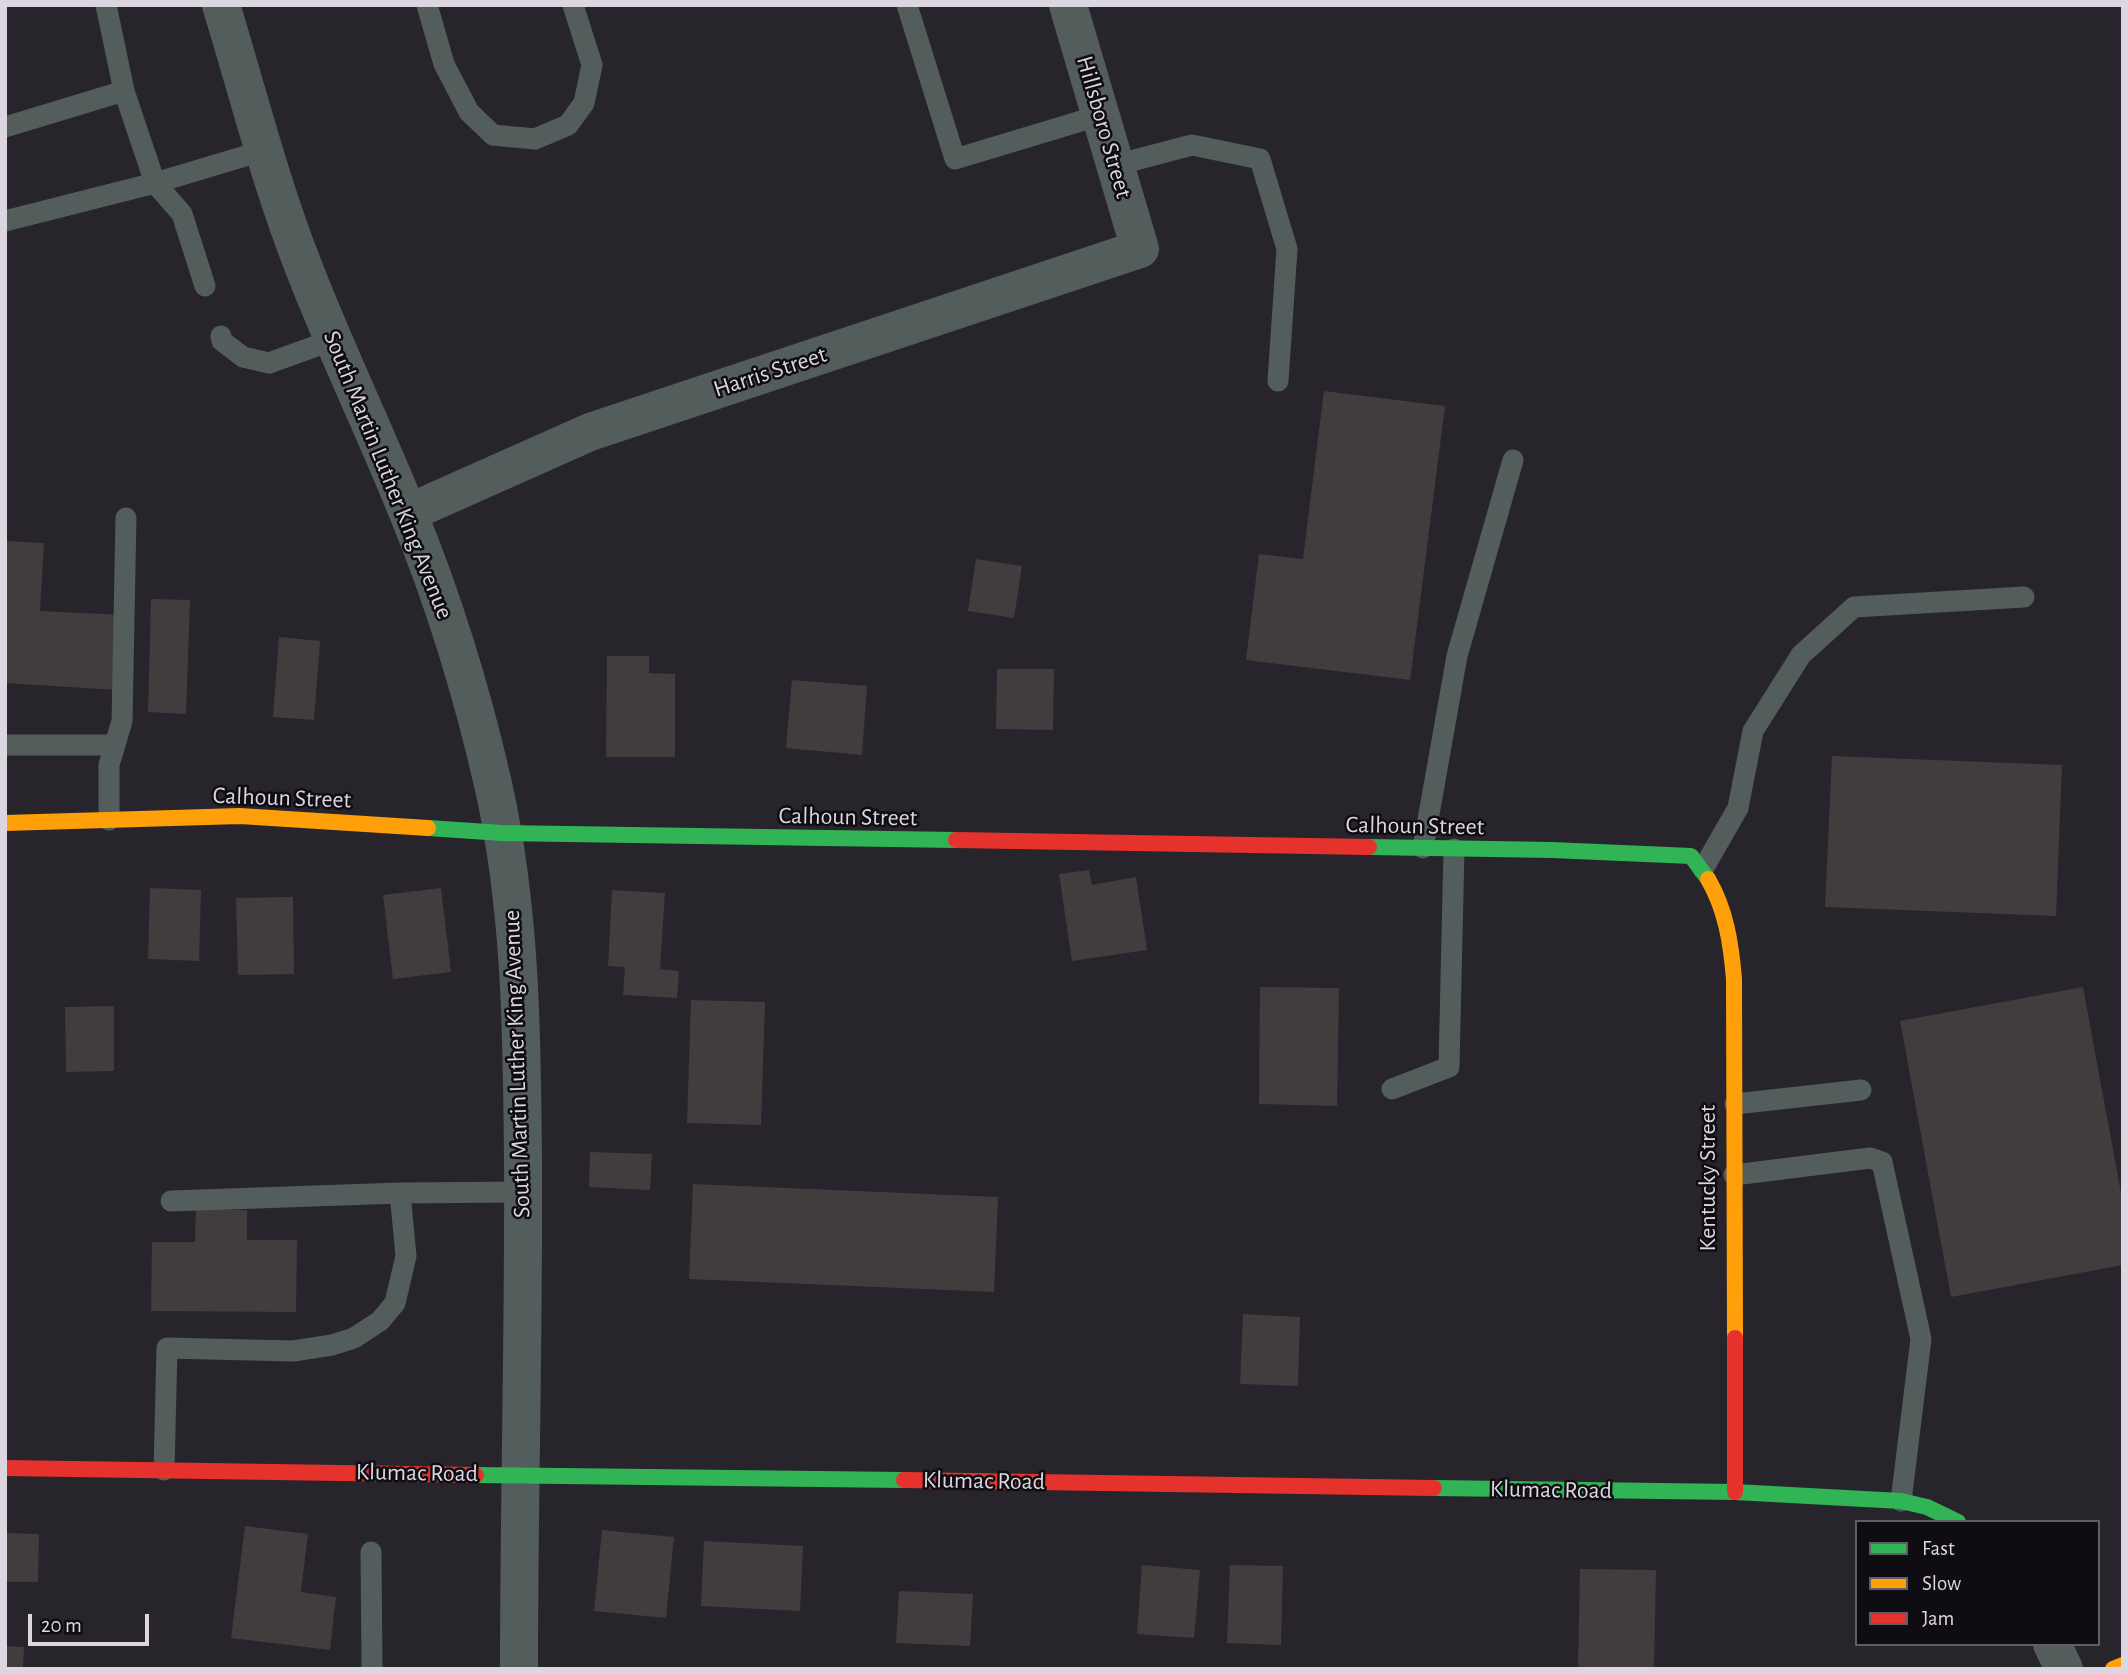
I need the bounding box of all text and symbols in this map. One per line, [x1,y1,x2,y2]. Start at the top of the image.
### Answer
street label: Hillsboro Street [1070,52,1138,202]
street label: South Martin Luther King Avenue [317,327,459,623]
street label: Harris Street [710,340,830,404]
street label: Calhoun Street [212,781,352,815]
street label: Calhoun Street [778,801,918,833]
street label: Calhoun Street [1345,810,1485,842]
street label: South Martin Luther King Avenue [497,910,537,1218]
street label: Kentucky Street [1694,1105,1722,1251]
street label: Klumac Road [356,1458,478,1488]
street label: Klumac Road [923,1466,1045,1496]
street label: Klumac Road [1490,1475,1612,1505]
legend [1855,1520,2100,1646]
text: Fast [1922,1538,1955,1559]
text: Slow [1922,1573,1961,1594]
scale bar [32,1600,152,1644]
text: Jam [1922,1608,1954,1629]
text: 20 m [41,1615,82,1636]

